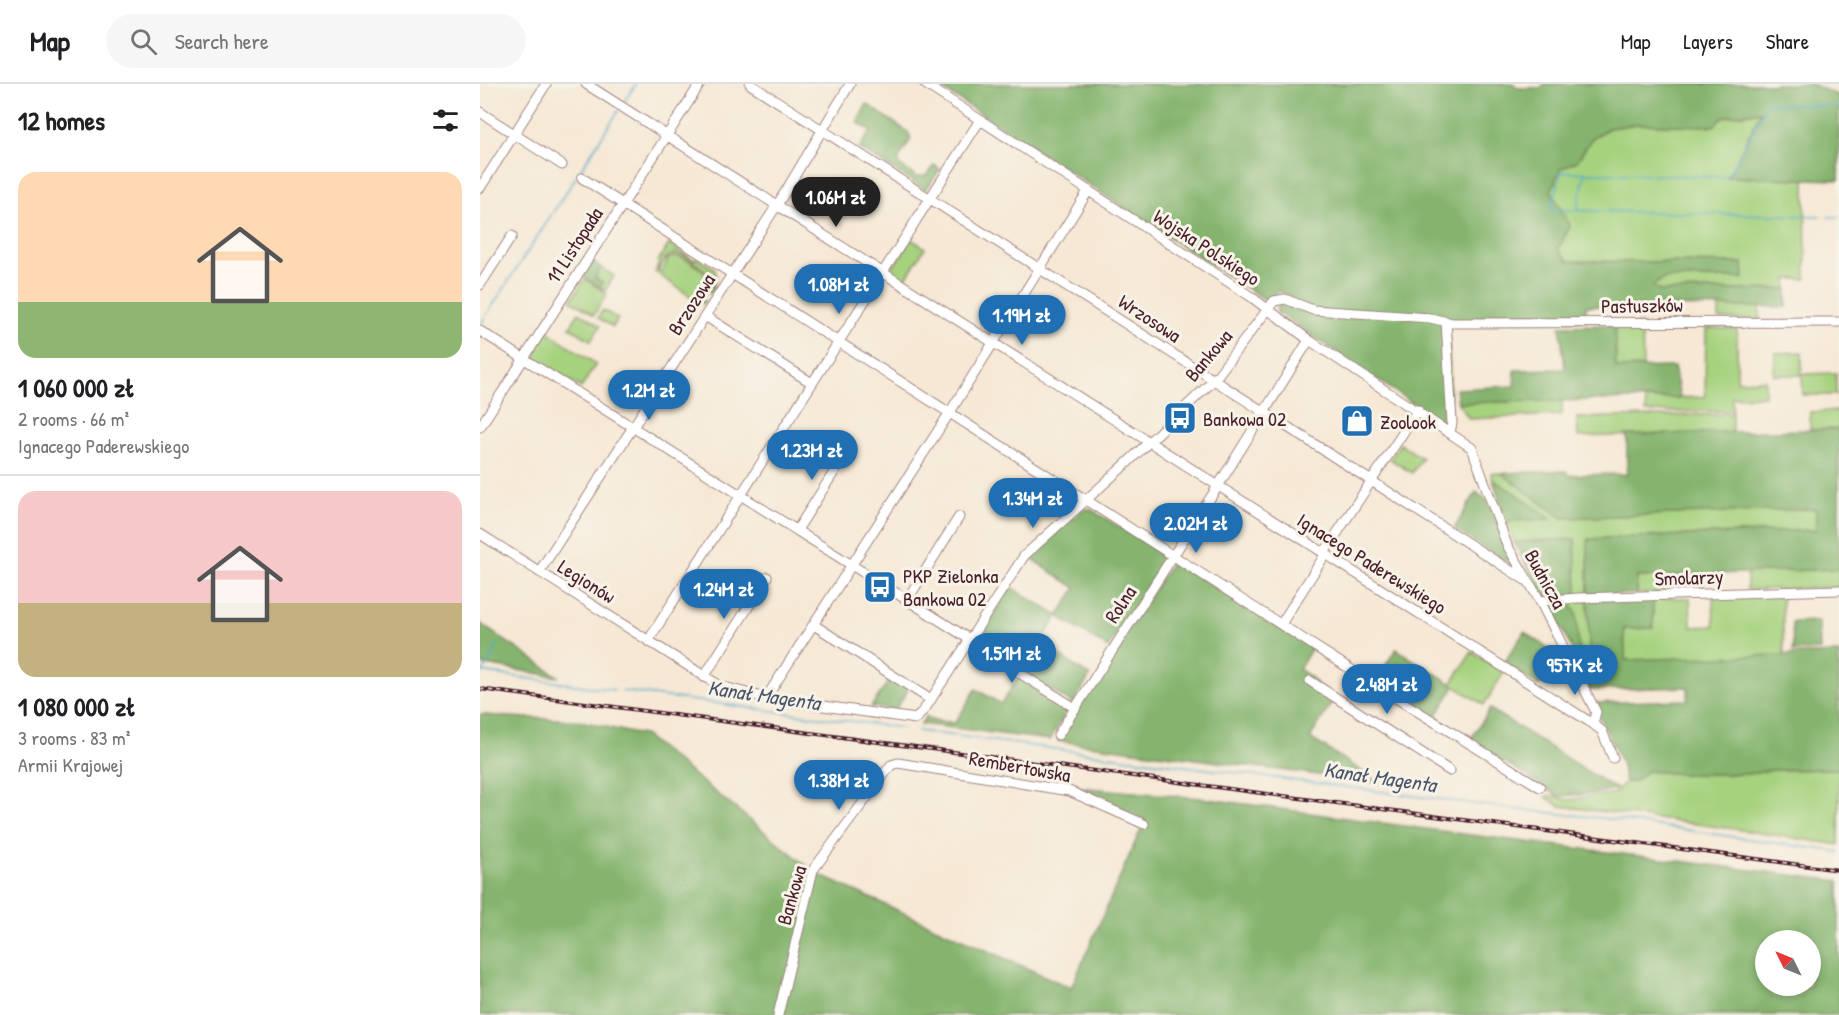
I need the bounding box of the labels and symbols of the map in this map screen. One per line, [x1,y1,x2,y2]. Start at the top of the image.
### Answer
pin: 1.06M zł [774,177,898,228]
street label: 11 Listopada [539,202,609,288]
street label: Wojska Polskiego [1149,202,1265,292]
pin: 1.08M zł [777,264,901,315]
street label: Brzozowa [661,268,721,340]
street label: Wrzosowa [1114,288,1187,348]
street label: Pastuszków [1601,291,1683,319]
pin: 1.19M zł [960,295,1084,346]
street label: Bankowa [1178,323,1238,387]
pin: 1.2M zł [594,370,704,421]
bus stop icon: Bankowa 02 [1162,400,1198,436]
shop icon: Zoolook [1339,403,1375,439]
place label: Bankowa 02 [1203,405,1287,432]
place label: Zoolook [1380,408,1436,435]
pin: 1.23M zł [750,430,874,481]
pin: 1.34M zł [971,478,1095,529]
pin: 2.02M zł [1134,503,1258,554]
street label: Ignacego Paderewskiego [1292,506,1452,620]
street label: Budnicza [1519,545,1573,614]
street label: Legionów [553,553,621,609]
place label: PKP Zielonka Bankowa 02 [903,562,999,612]
street label: Smolarzy [1654,562,1724,592]
pin: 1.24M zł [662,569,786,620]
bus stop icon: PKP Zielonka Bankowa 02 [862,569,898,605]
street label: Rolna [1098,580,1142,628]
pin: 1.51M zł [950,633,1074,684]
pin: 957K zł [1520,645,1630,696]
pin: 2.48M zł [1325,664,1449,715]
water label: Kanał Magenta [706,673,825,718]
street label: Rembertowska [967,744,1073,788]
water label: Kanał Magenta [1322,755,1441,800]
pin: 1.38M zł [777,760,901,811]
street label: Bankowa [770,862,812,928]
north arrow [1755,930,1821,996]

